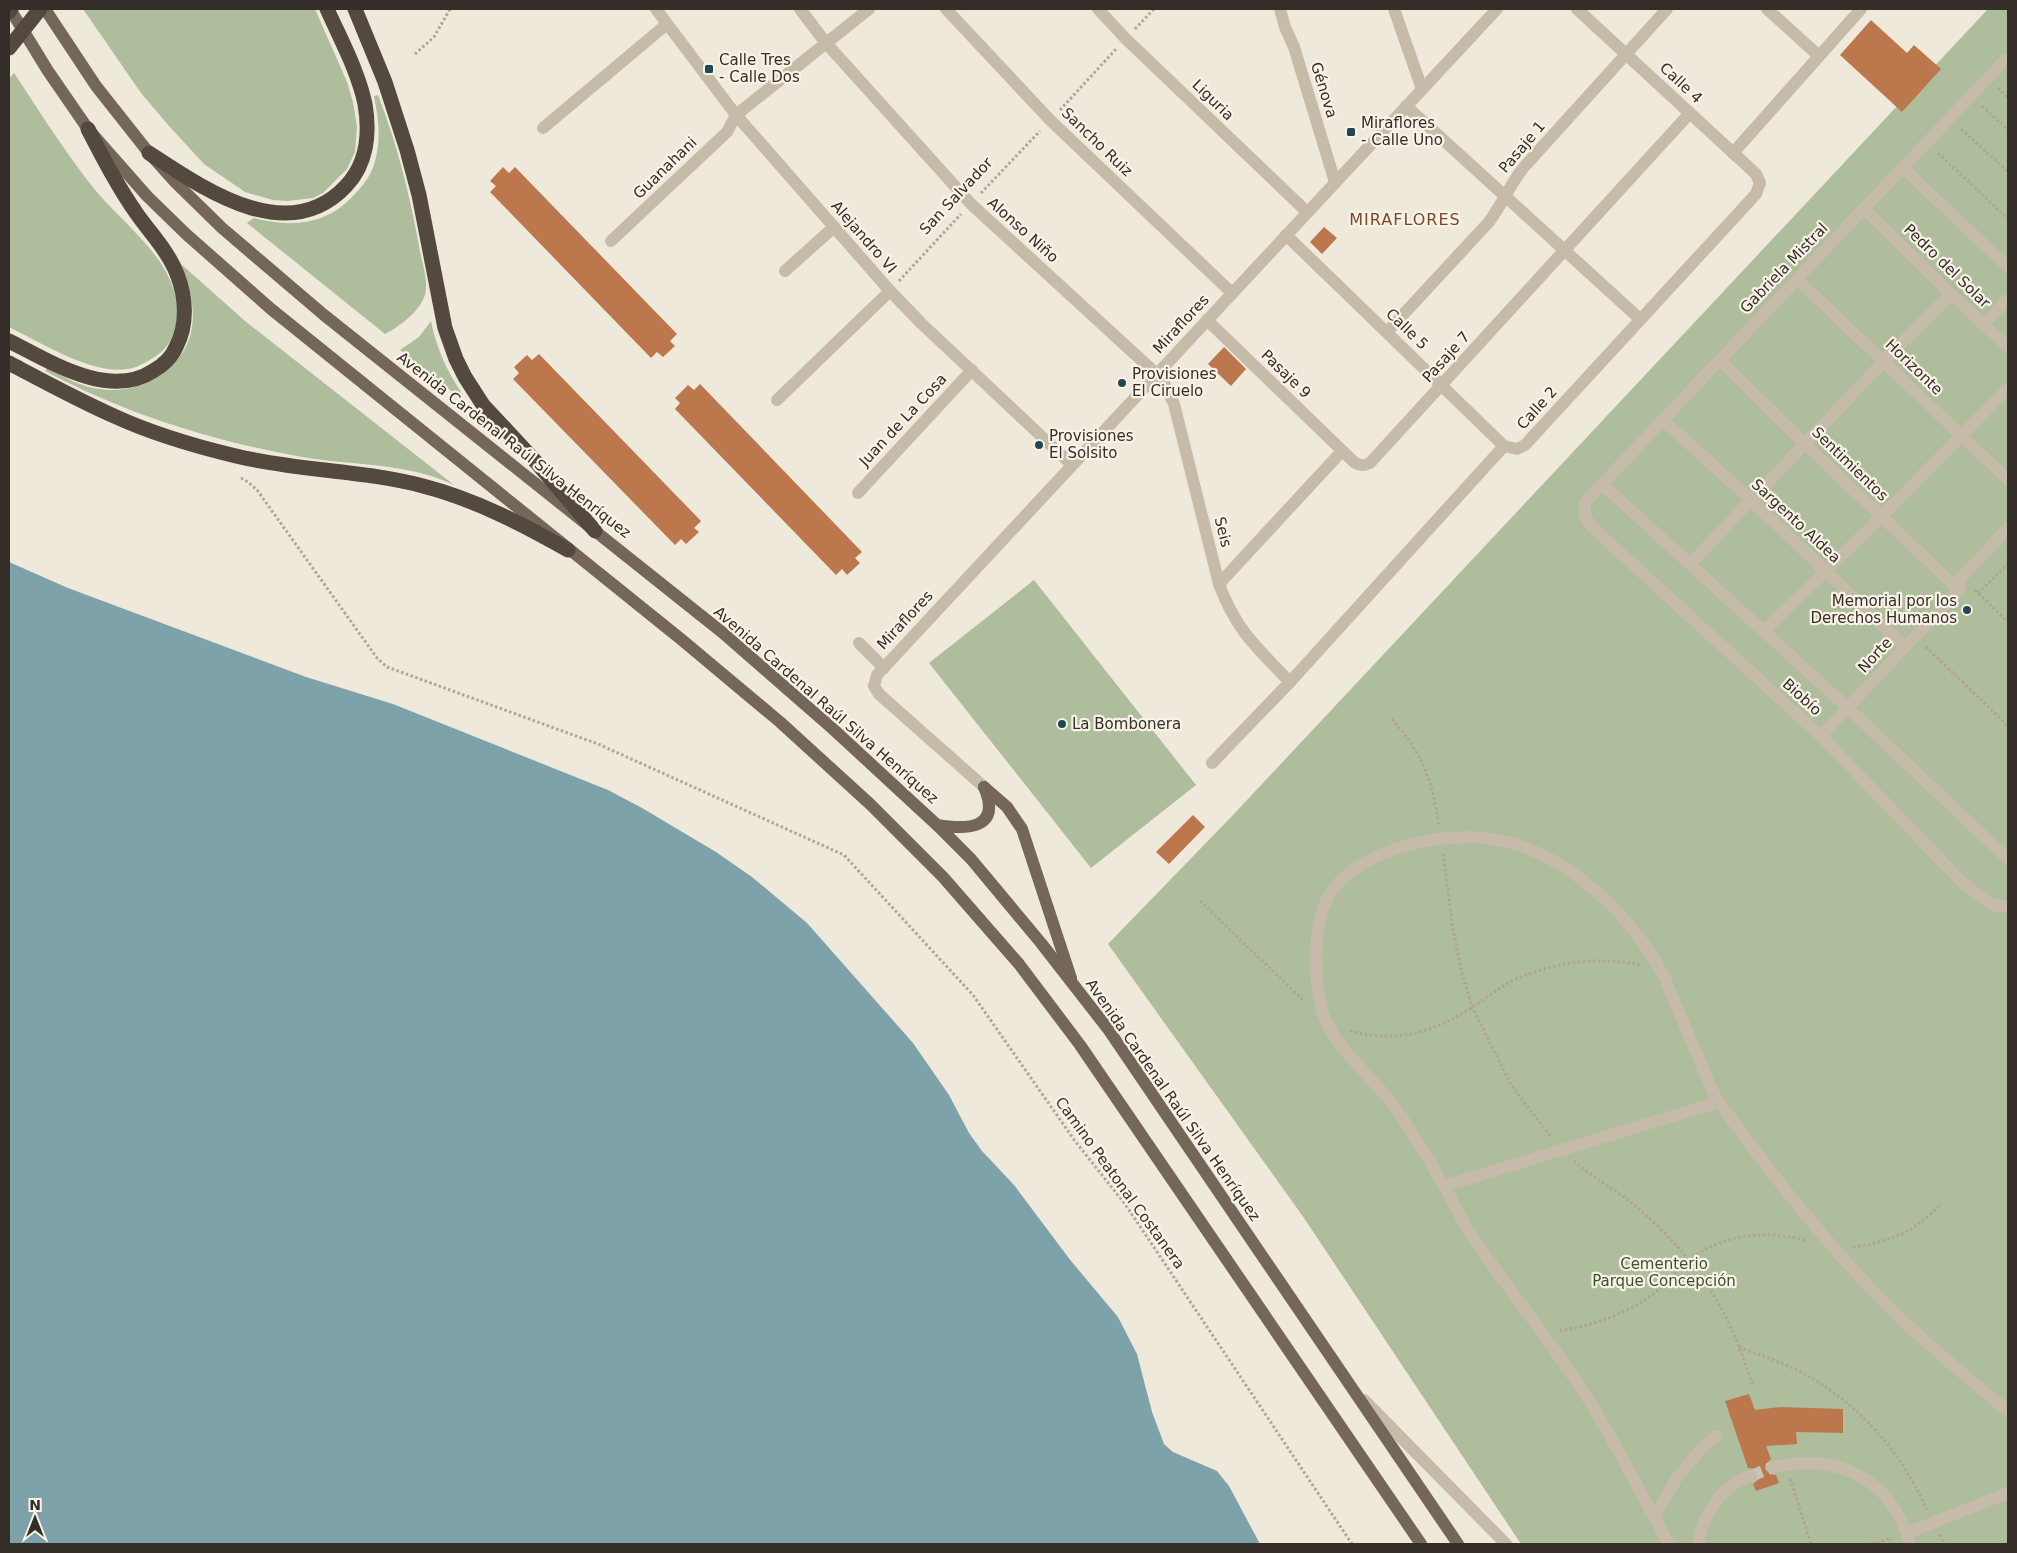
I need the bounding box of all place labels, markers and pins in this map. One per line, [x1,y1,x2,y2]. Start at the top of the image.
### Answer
place label: Calle Tres - Calle Dos [719,51,800,86]
marker: Calle Tres - Calle Dos [703,63,715,75]
place label: Miraflores - Calle Uno [1361,114,1443,149]
marker: Miraflores - Calle Uno [1345,126,1357,138]
place label: Provisiones El Ciruelo [1132,365,1217,400]
marker: Provisiones El Ciruelo [1116,377,1128,389]
place label: Provisiones El Solsito [1049,427,1134,462]
marker: Provisiones El Solsito [1033,439,1045,451]
place label: Memorial por los Derechos Humanos [1811,592,1957,627]
marker: Memorial por los Derechos Humanos [1961,604,1973,616]
place label: La Bombonera [1072,715,1181,733]
marker: La Bombonera [1056,718,1068,730]

